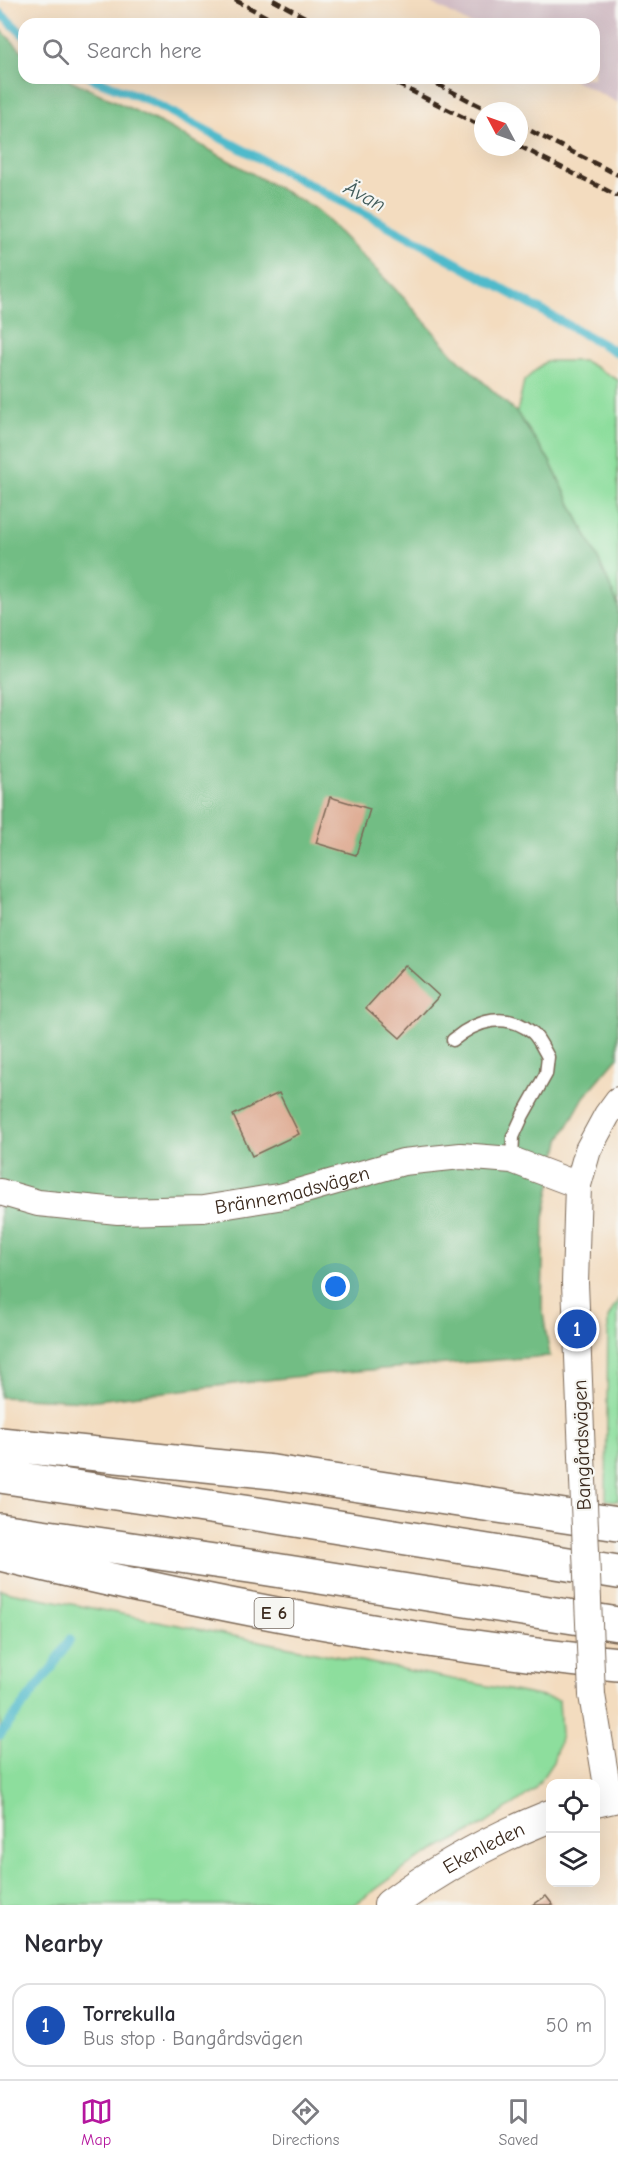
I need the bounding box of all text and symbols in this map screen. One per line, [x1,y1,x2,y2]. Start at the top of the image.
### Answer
search box [18,18,600,84]
icon: search [39,35,72,68]
text: Search here [87,38,202,64]
north arrow [474,102,528,156]
water label: Ävan [339,175,390,217]
street label: Brännemadsvägen [213,1161,372,1218]
your location [321,1272,350,1301]
pin: 1 [558,1306,596,1352]
street label: Bangårdsvägen [568,1379,596,1511]
road number: E 6 [254,1598,294,1628]
map controls [546,1779,600,1887]
button: locate [546,1779,600,1833]
street label: Ekenleden [439,1817,528,1878]
button: layers [546,1833,600,1887]
text: Nearby [24,1929,103,1959]
text: Torrekulla [83,2001,176,2027]
text: 1 [42,2014,49,2037]
text: 50 m [546,2014,592,2037]
text: Bus stop · Bangårdsvägen [83,2027,303,2050]
tab: Map [80,2095,113,2149]
tab: Directions [272,2095,339,2149]
tab: Saved [498,2095,538,2149]

